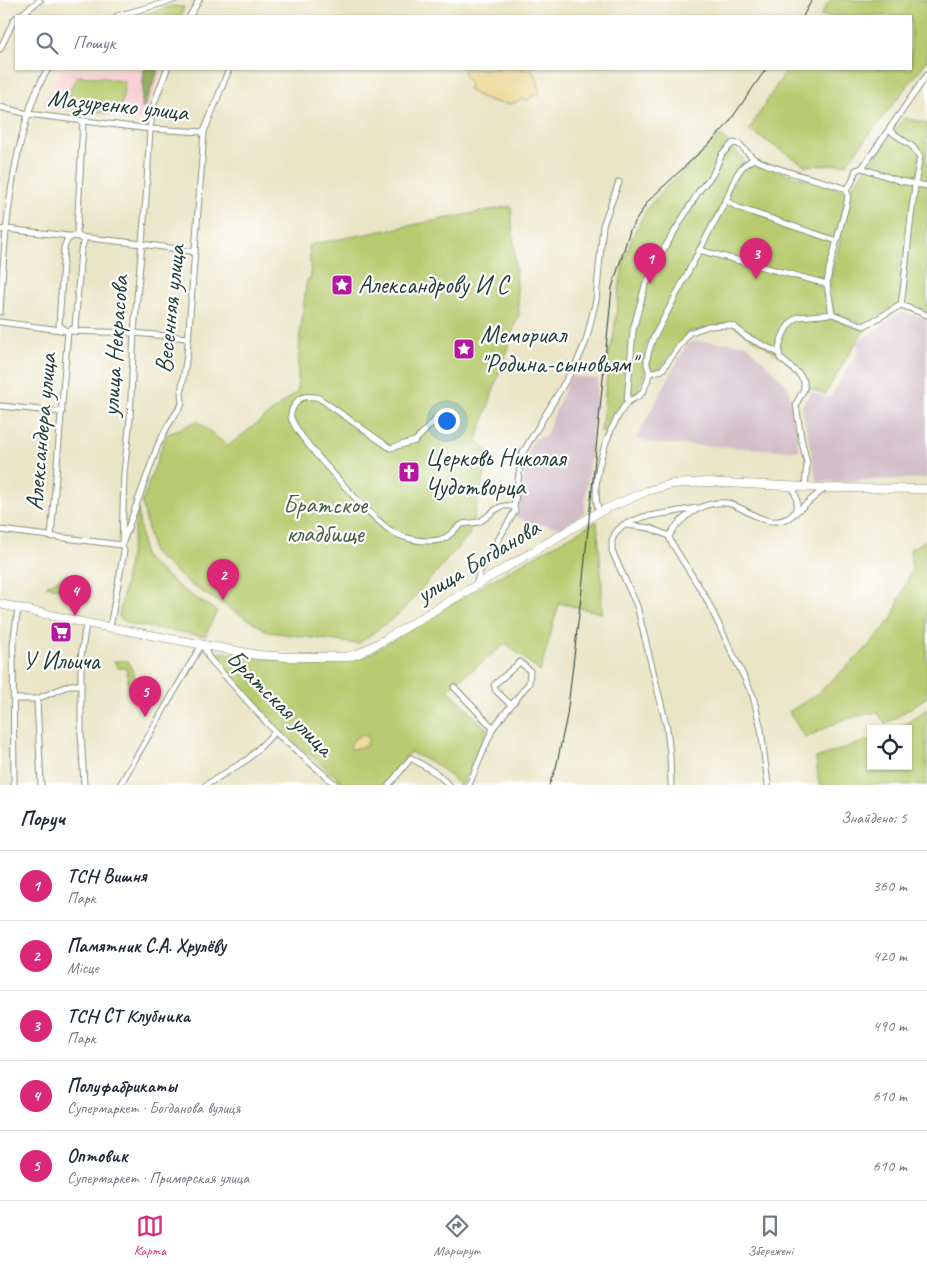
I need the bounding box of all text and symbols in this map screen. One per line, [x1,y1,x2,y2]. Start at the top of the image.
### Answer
search box [15,15,912,70]
icon: search [33,29,61,57]
text: Пошук [73,31,115,55]
street label: Мазуренко улица [46,82,192,130]
pin: 3 [740,238,772,279]
street label: Весенняя улица [147,241,193,375]
pin: 1 [634,243,666,284]
place label: Александрову И С [358,269,510,301]
street label: улица Некрасова [94,272,136,419]
place icon: Александрову И С [330,273,354,297]
place label: Мемориал "Родина-сыновьям" [480,319,642,380]
place icon: Мемориал "Родина-сыновьям" [452,337,476,361]
street label: Александера улица [18,350,64,512]
your location [434,408,460,434]
place label: Церковь Николая Чудотворца [425,442,568,503]
church icon: Церковь Николая Чудотворца [397,460,421,484]
park label: Братское кладбище [283,489,369,550]
street label: улица Богданова [409,511,547,611]
pin: 2 [207,559,239,600]
pin: 4 [59,575,91,616]
supermarket icon: У Ильича [49,620,73,644]
street label: Братская улица [220,643,342,765]
place label: У Ильича [22,645,102,677]
pin: 5 [129,676,161,717]
map controls [867,725,912,770]
button: locate [867,725,912,770]
text: Поруч [20,805,65,831]
text: Знайдено: 5 [841,808,907,828]
text: ТСН Вишня [67,864,147,888]
text: 1 [32,876,40,896]
text: 360 m [873,876,907,896]
text: Парк [67,888,96,908]
text: Памятник С.А. Хрулёву [67,934,226,958]
text: 2 [32,946,40,966]
text: 420 m [873,946,907,966]
text: Місце [67,958,99,978]
text: ТСН СТ Клубника [67,1004,190,1028]
text: 3 [32,1016,40,1036]
text: 490 m [873,1016,907,1036]
text: Парк [67,1028,96,1048]
text: Полуфабрикаты [67,1074,177,1098]
text: 4 [32,1086,40,1106]
text: 610 m [873,1086,907,1106]
text: Супермаркет · Богданова вулиця [67,1098,240,1118]
text: Оптовик [67,1144,127,1168]
text: 5 [33,1156,39,1176]
text: 610 m [873,1156,907,1176]
text: Супермаркет · Приморская улица [67,1168,249,1188]
tab: Карта [134,1212,166,1259]
tab: Маршрут [434,1212,480,1259]
tab: Збережені [748,1212,793,1259]

